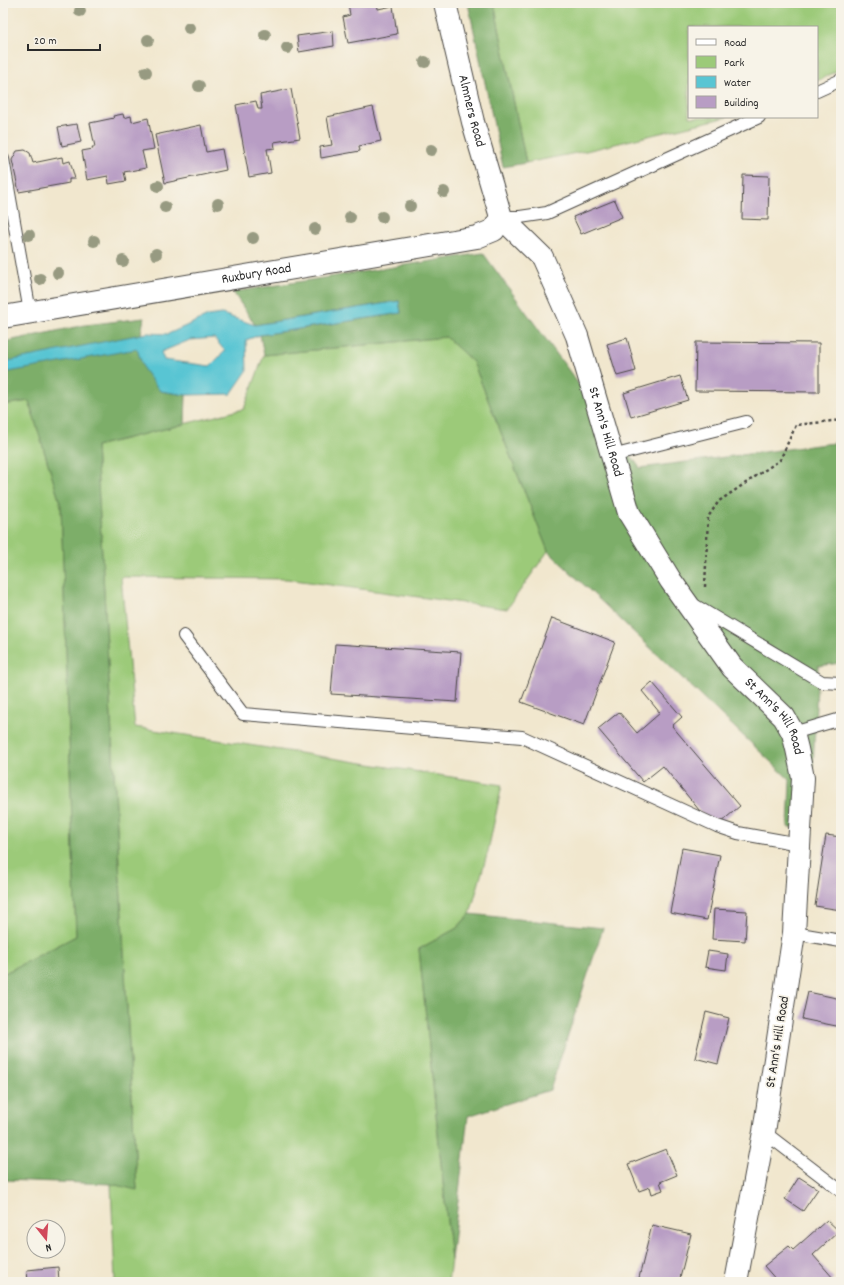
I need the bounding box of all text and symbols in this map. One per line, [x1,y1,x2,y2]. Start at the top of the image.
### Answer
scale bar [28,26,100,52]
legend [688,26,818,118]
text: 20 m [34,33,57,50]
text: Road [724,35,746,52]
text: Park [724,55,745,72]
street label: Almners Road [452,73,490,149]
text: Water [724,75,751,92]
text: Building [724,95,759,112]
street label: Ruxbury Road [220,259,293,290]
street label: St Ann's Hill Road [583,385,628,479]
street label: St Ann's Hill Road [739,673,808,757]
street label: St Ann's Hill Road [761,995,795,1089]
north arrow [26,1219,66,1259]
text: N [43,1238,53,1255]

